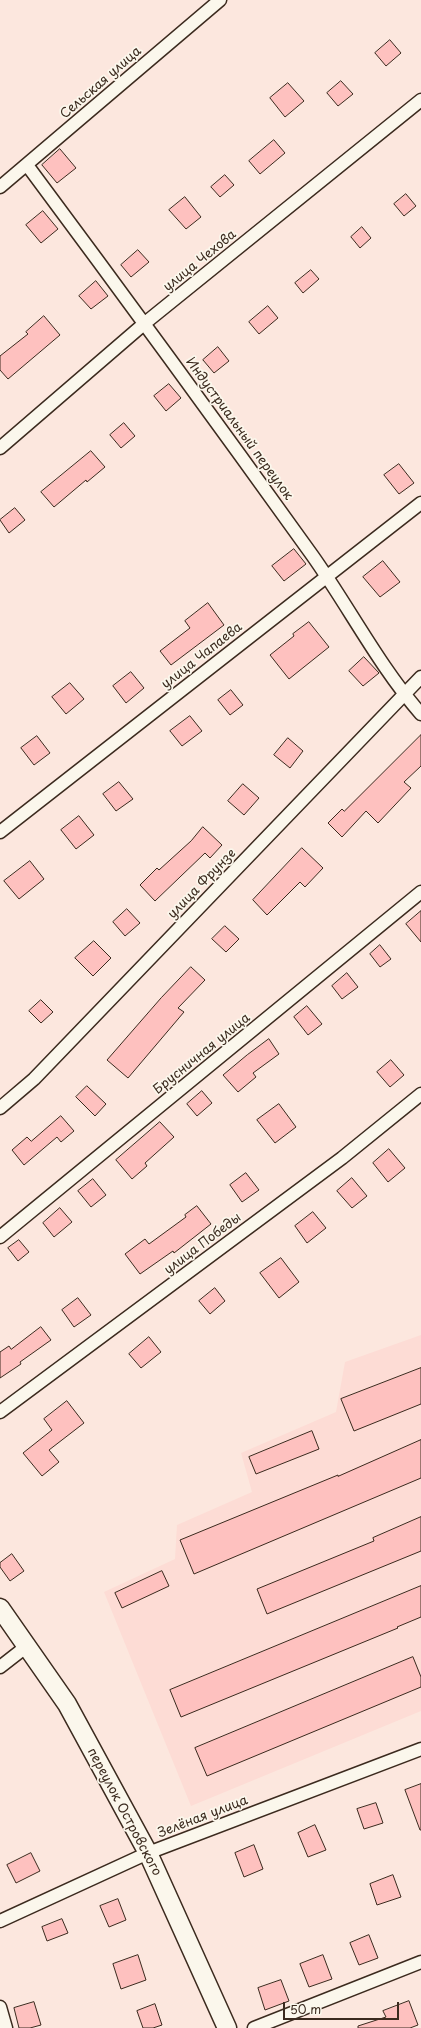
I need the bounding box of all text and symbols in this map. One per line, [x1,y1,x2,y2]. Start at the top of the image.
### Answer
street label: Сельская улица [57,44,145,122]
street label: улица Чехова [160,227,240,295]
street label: Индустриальный переулок [182,355,296,503]
street label: улица Чапаева [158,620,246,692]
street label: улица Фрунзе [165,846,239,922]
street label: Брусничная улица [151,1010,253,1098]
street label: улица Победы [161,1210,245,1278]
street label: переулок Островского [84,1745,164,1879]
street label: Зелёная улица [156,1793,250,1841]
scale bar [285,1994,401,2020]
text: 50 m [290,2000,321,2018]

